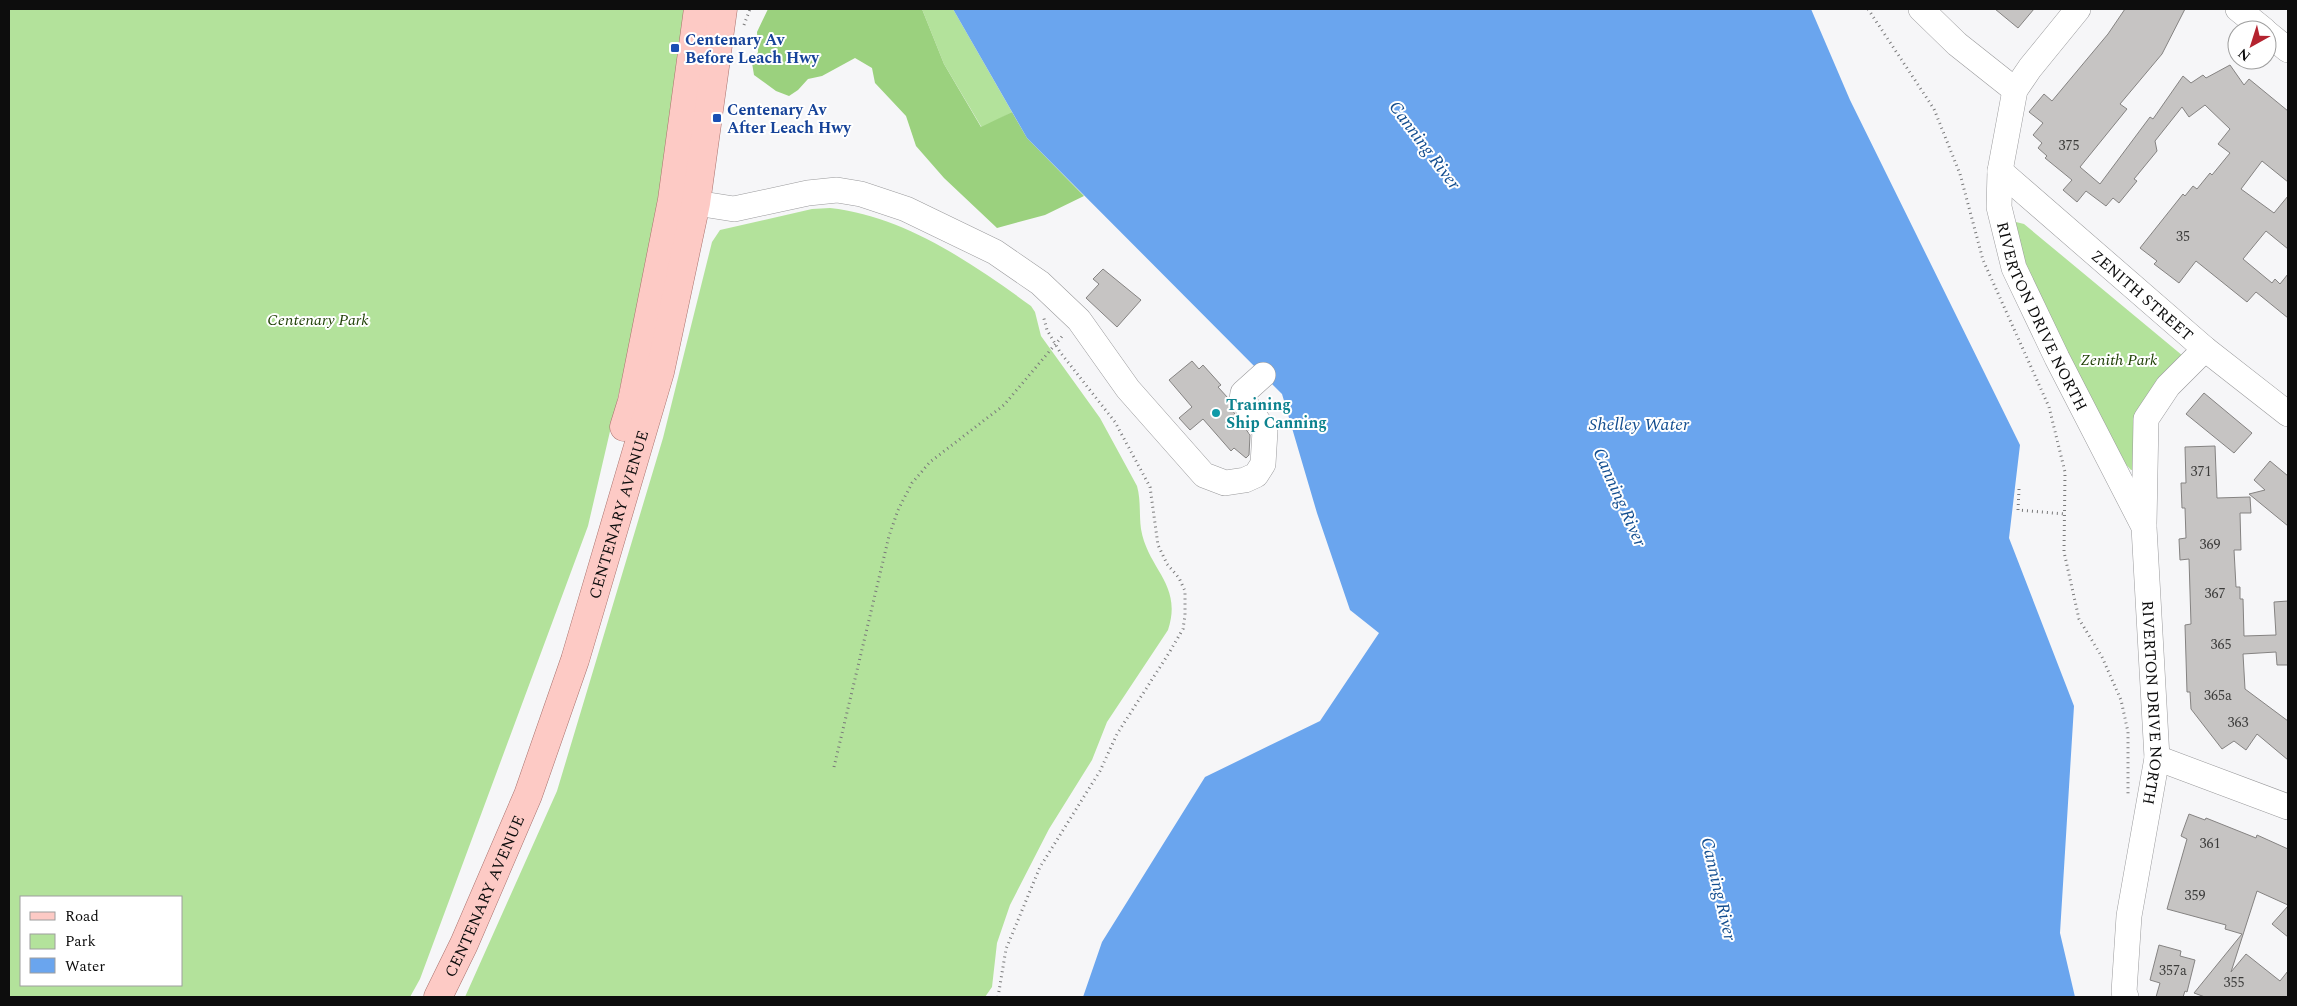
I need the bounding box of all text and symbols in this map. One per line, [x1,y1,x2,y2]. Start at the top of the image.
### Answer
north arrow [2227,20,2277,70]
place label: Centenary Av Before Leach Hwy [685,28,820,70]
marker: Centenary Av Before Leach Hwy [669,42,681,54]
text: N [2233,43,2255,66]
water label: Canning River [1382,95,1468,196]
place label: Centenary Av After Leach Hwy [727,98,852,140]
marker: Centenary Av After Leach Hwy [711,112,723,124]
house number: 375 [2059,135,2080,156]
street label: RIVERTON DRIVE NORTH [1990,219,2093,416]
house number: 35 [2176,226,2190,247]
street label: ZENITH STREET [2085,244,2199,347]
park label: Centenary Park [267,308,369,332]
park label: Zenith Park [2080,348,2158,372]
place label: Training Ship Canning [1226,393,1327,435]
marker: Training Ship Canning [1210,407,1222,419]
water label: Shelley Water [1589,411,1690,438]
street label: CENTENARY AVENUE [583,427,655,602]
water label: Canning River [1586,444,1654,552]
house number: 371 [2191,461,2212,482]
house number: 369 [2200,534,2221,555]
house number: 367 [2205,583,2226,604]
street label: RIVERTON DRIVE NORTH [2135,600,2168,807]
house number: 365 [2211,634,2232,655]
house number: 365a [2204,685,2232,706]
house number: 363 [2228,712,2249,733]
street label: CENTENARY AVENUE [438,812,531,982]
house number: 361 [2200,833,2221,854]
water label: Canning River [1694,835,1744,944]
house number: 359 [2185,885,2206,906]
legend [20,896,182,986]
text: Road [65,905,99,928]
text: Park [65,930,96,953]
text: Water [65,955,105,978]
house number: 357a [2159,960,2187,981]
house number: 355 [2224,972,2245,993]

